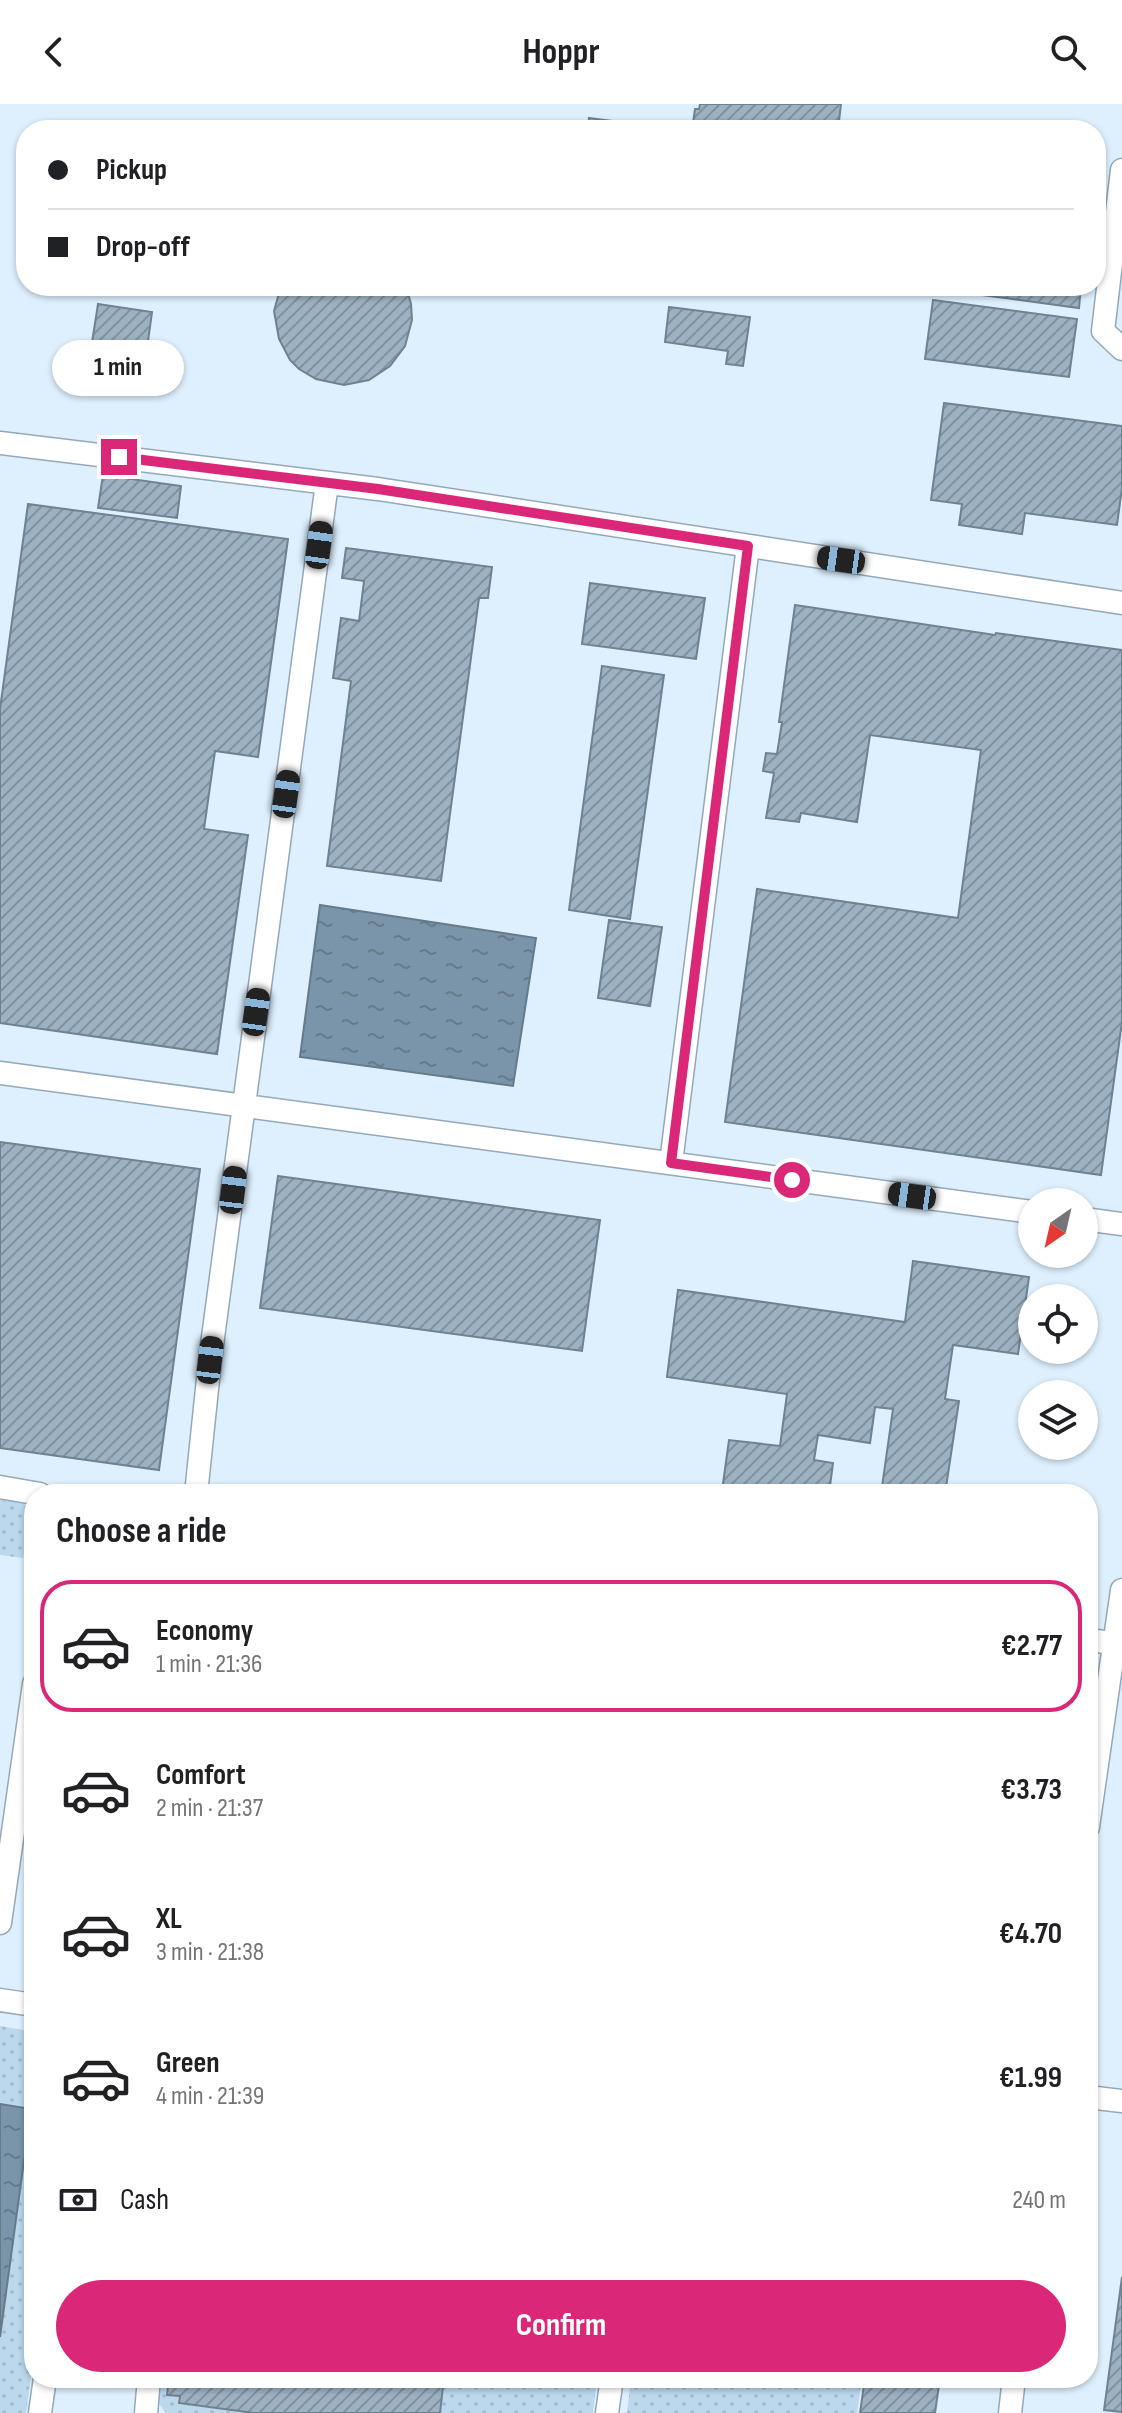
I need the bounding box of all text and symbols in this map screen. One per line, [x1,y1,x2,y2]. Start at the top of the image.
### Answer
icon: back [32,30,76,74]
icon: search [1046,30,1090,74]
text: Hoppr [522,31,600,74]
text: Pickup [96,152,167,188]
text: Drop-off [96,229,190,265]
callout: 1 min [53,341,185,397]
text: 1 min [94,352,142,383]
route end [101,439,137,475]
car [304,520,334,570]
car [816,545,866,575]
car [271,769,301,819]
car [241,987,271,1037]
route start [774,1162,810,1198]
car [218,1165,248,1215]
car [887,1181,937,1211]
north arrow [1018,1188,1098,1268]
map controls [1018,1188,1098,1460]
button: locate [1018,1284,1098,1364]
car [195,1335,225,1385]
button: layers [1018,1380,1098,1460]
text: Choose a ride [56,1510,227,1553]
icon: car [60,1610,132,1682]
text: Economy [156,1613,253,1649]
text: €2.77 [1001,1628,1062,1664]
text: 1 min · 21:36 [156,1649,262,1680]
icon: car [60,1754,132,1826]
text: Comfort [156,1757,246,1793]
text: €3.73 [1000,1772,1062,1808]
text: 2 min · 21:37 [156,1793,263,1824]
icon: car [60,1898,132,1970]
text: XL [156,1901,182,1937]
text: €4.70 [999,1916,1062,1952]
text: 3 min · 21:38 [156,1937,264,1968]
icon: car [60,2042,132,2114]
text: Green [156,2045,220,2081]
text: €1.99 [999,2060,1062,2096]
text: 4 min · 21:39 [156,2081,264,2112]
icon: cash [56,2178,100,2222]
text: Cash [120,2182,169,2218]
text: 240 m [1012,2185,1066,2216]
button: Confirm [56,2280,1066,2372]

